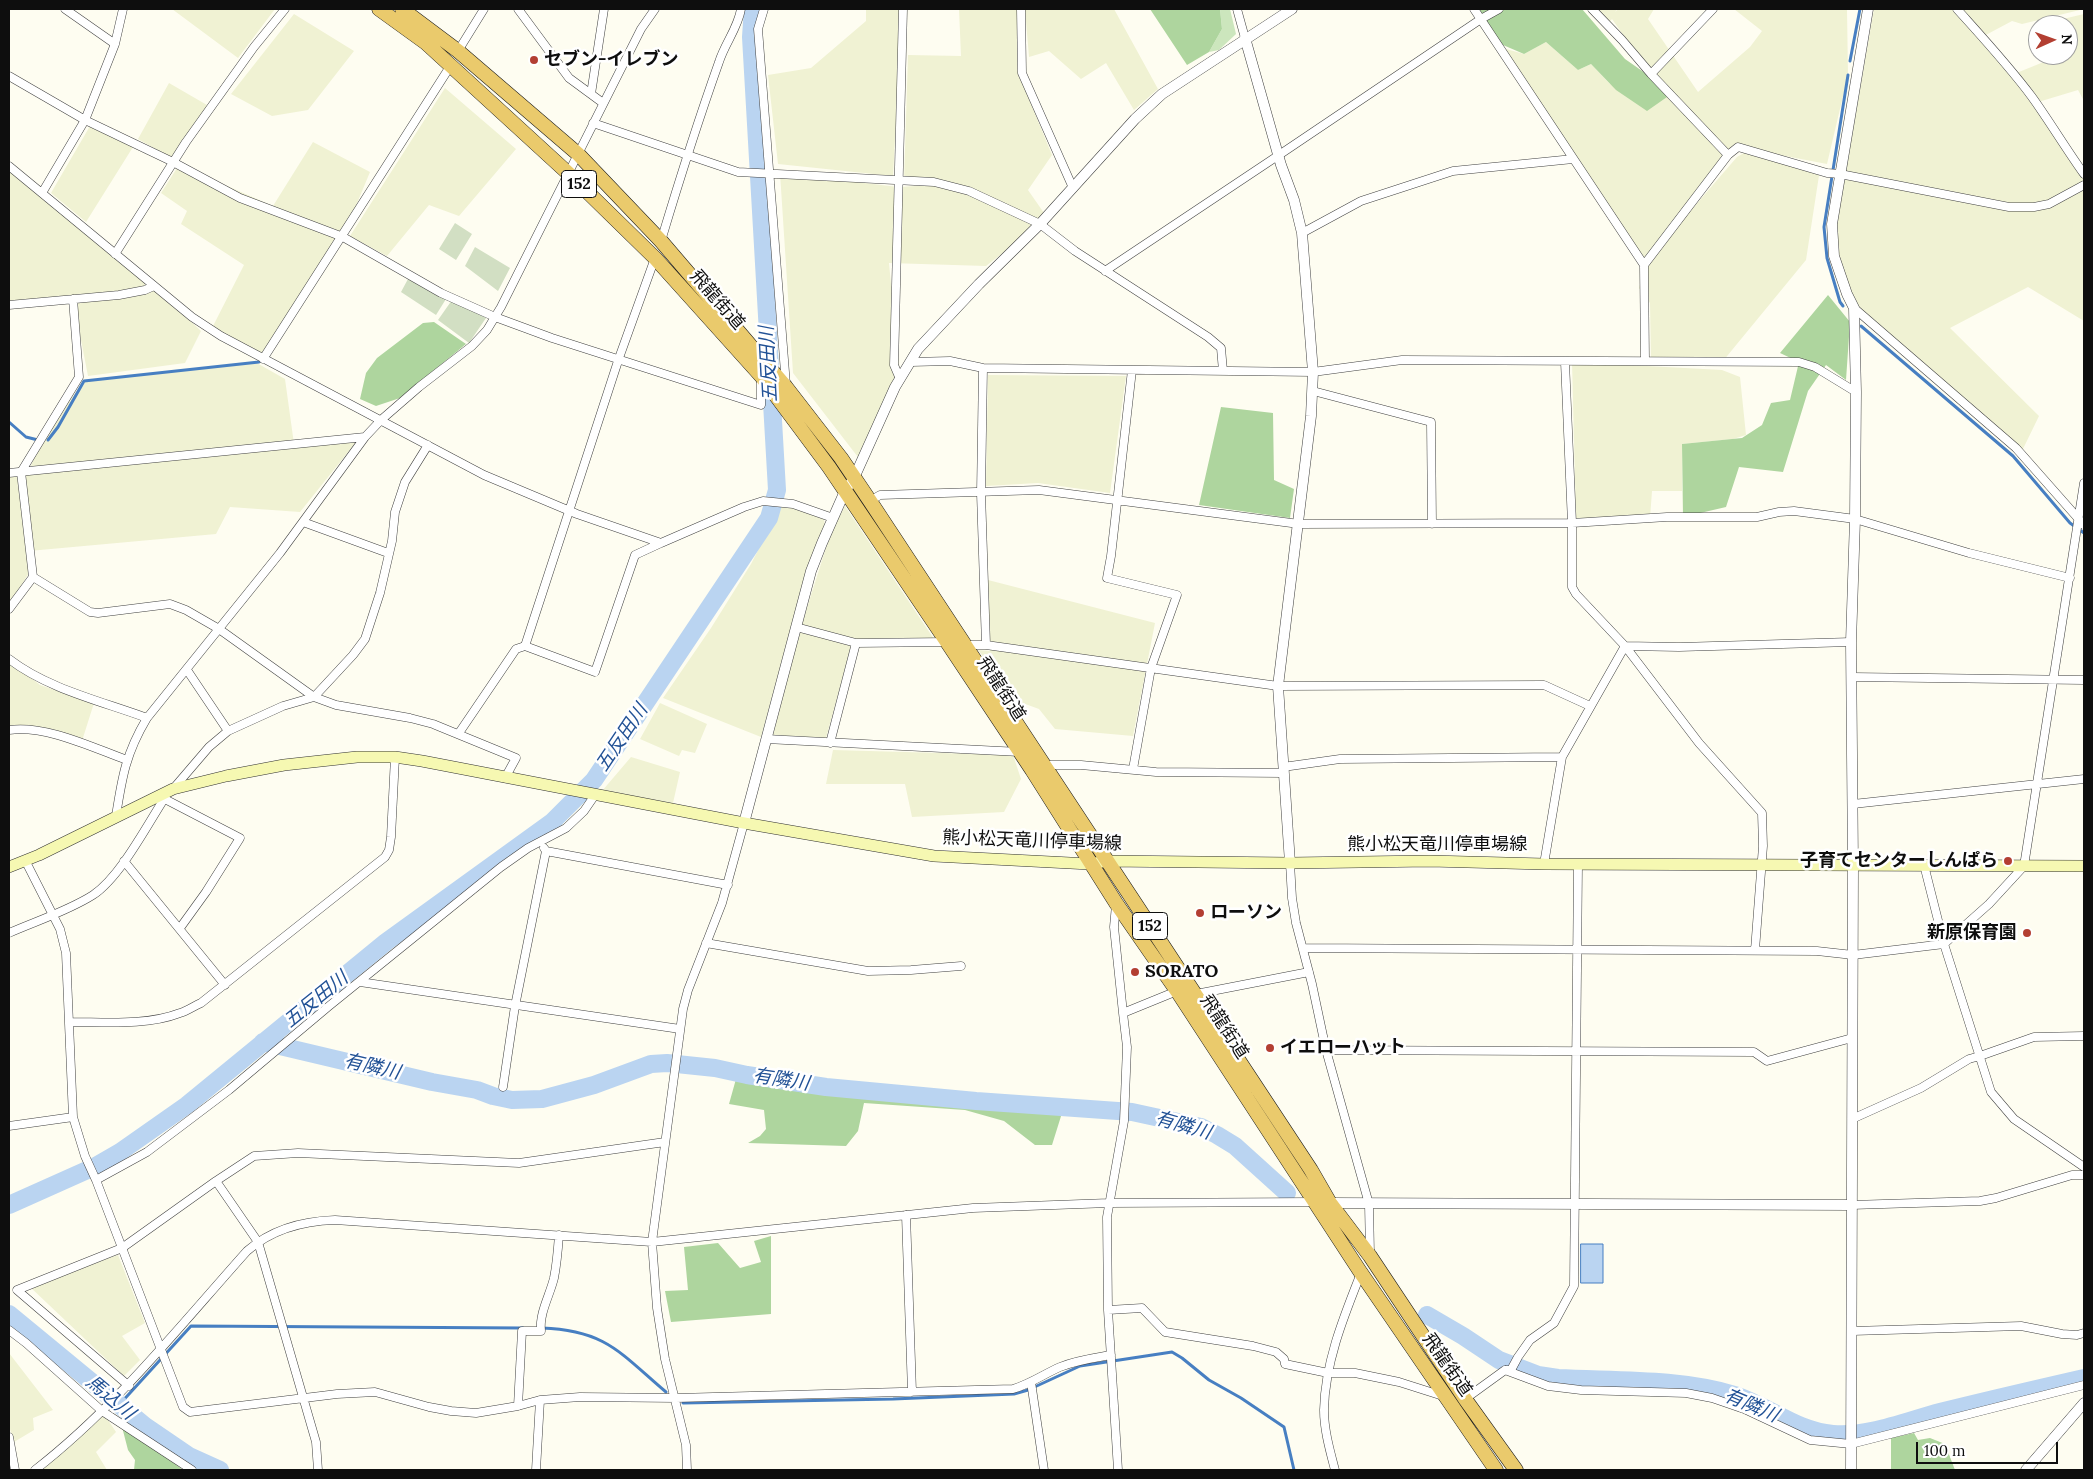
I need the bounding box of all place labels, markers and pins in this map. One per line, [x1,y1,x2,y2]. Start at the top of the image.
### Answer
place label: セブン-イレブン [544,49,678,71]
marker: セブン-イレブン [528,54,540,66]
place label: 子育てセンターしんぱら [1800,850,1998,872]
marker: 子育てセンターしんぱら [2002,855,2014,867]
place label: ローソン [1210,902,1282,924]
marker: ローソン [1194,907,1206,919]
place label: 新原保育園 [1927,922,2017,944]
marker: 新原保育園 [2021,927,2033,939]
place label: SORATO [1145,961,1218,983]
marker: SORATO [1129,966,1141,978]
place label: イエローハット [1280,1037,1406,1059]
marker: イエローハット [1264,1042,1276,1054]

